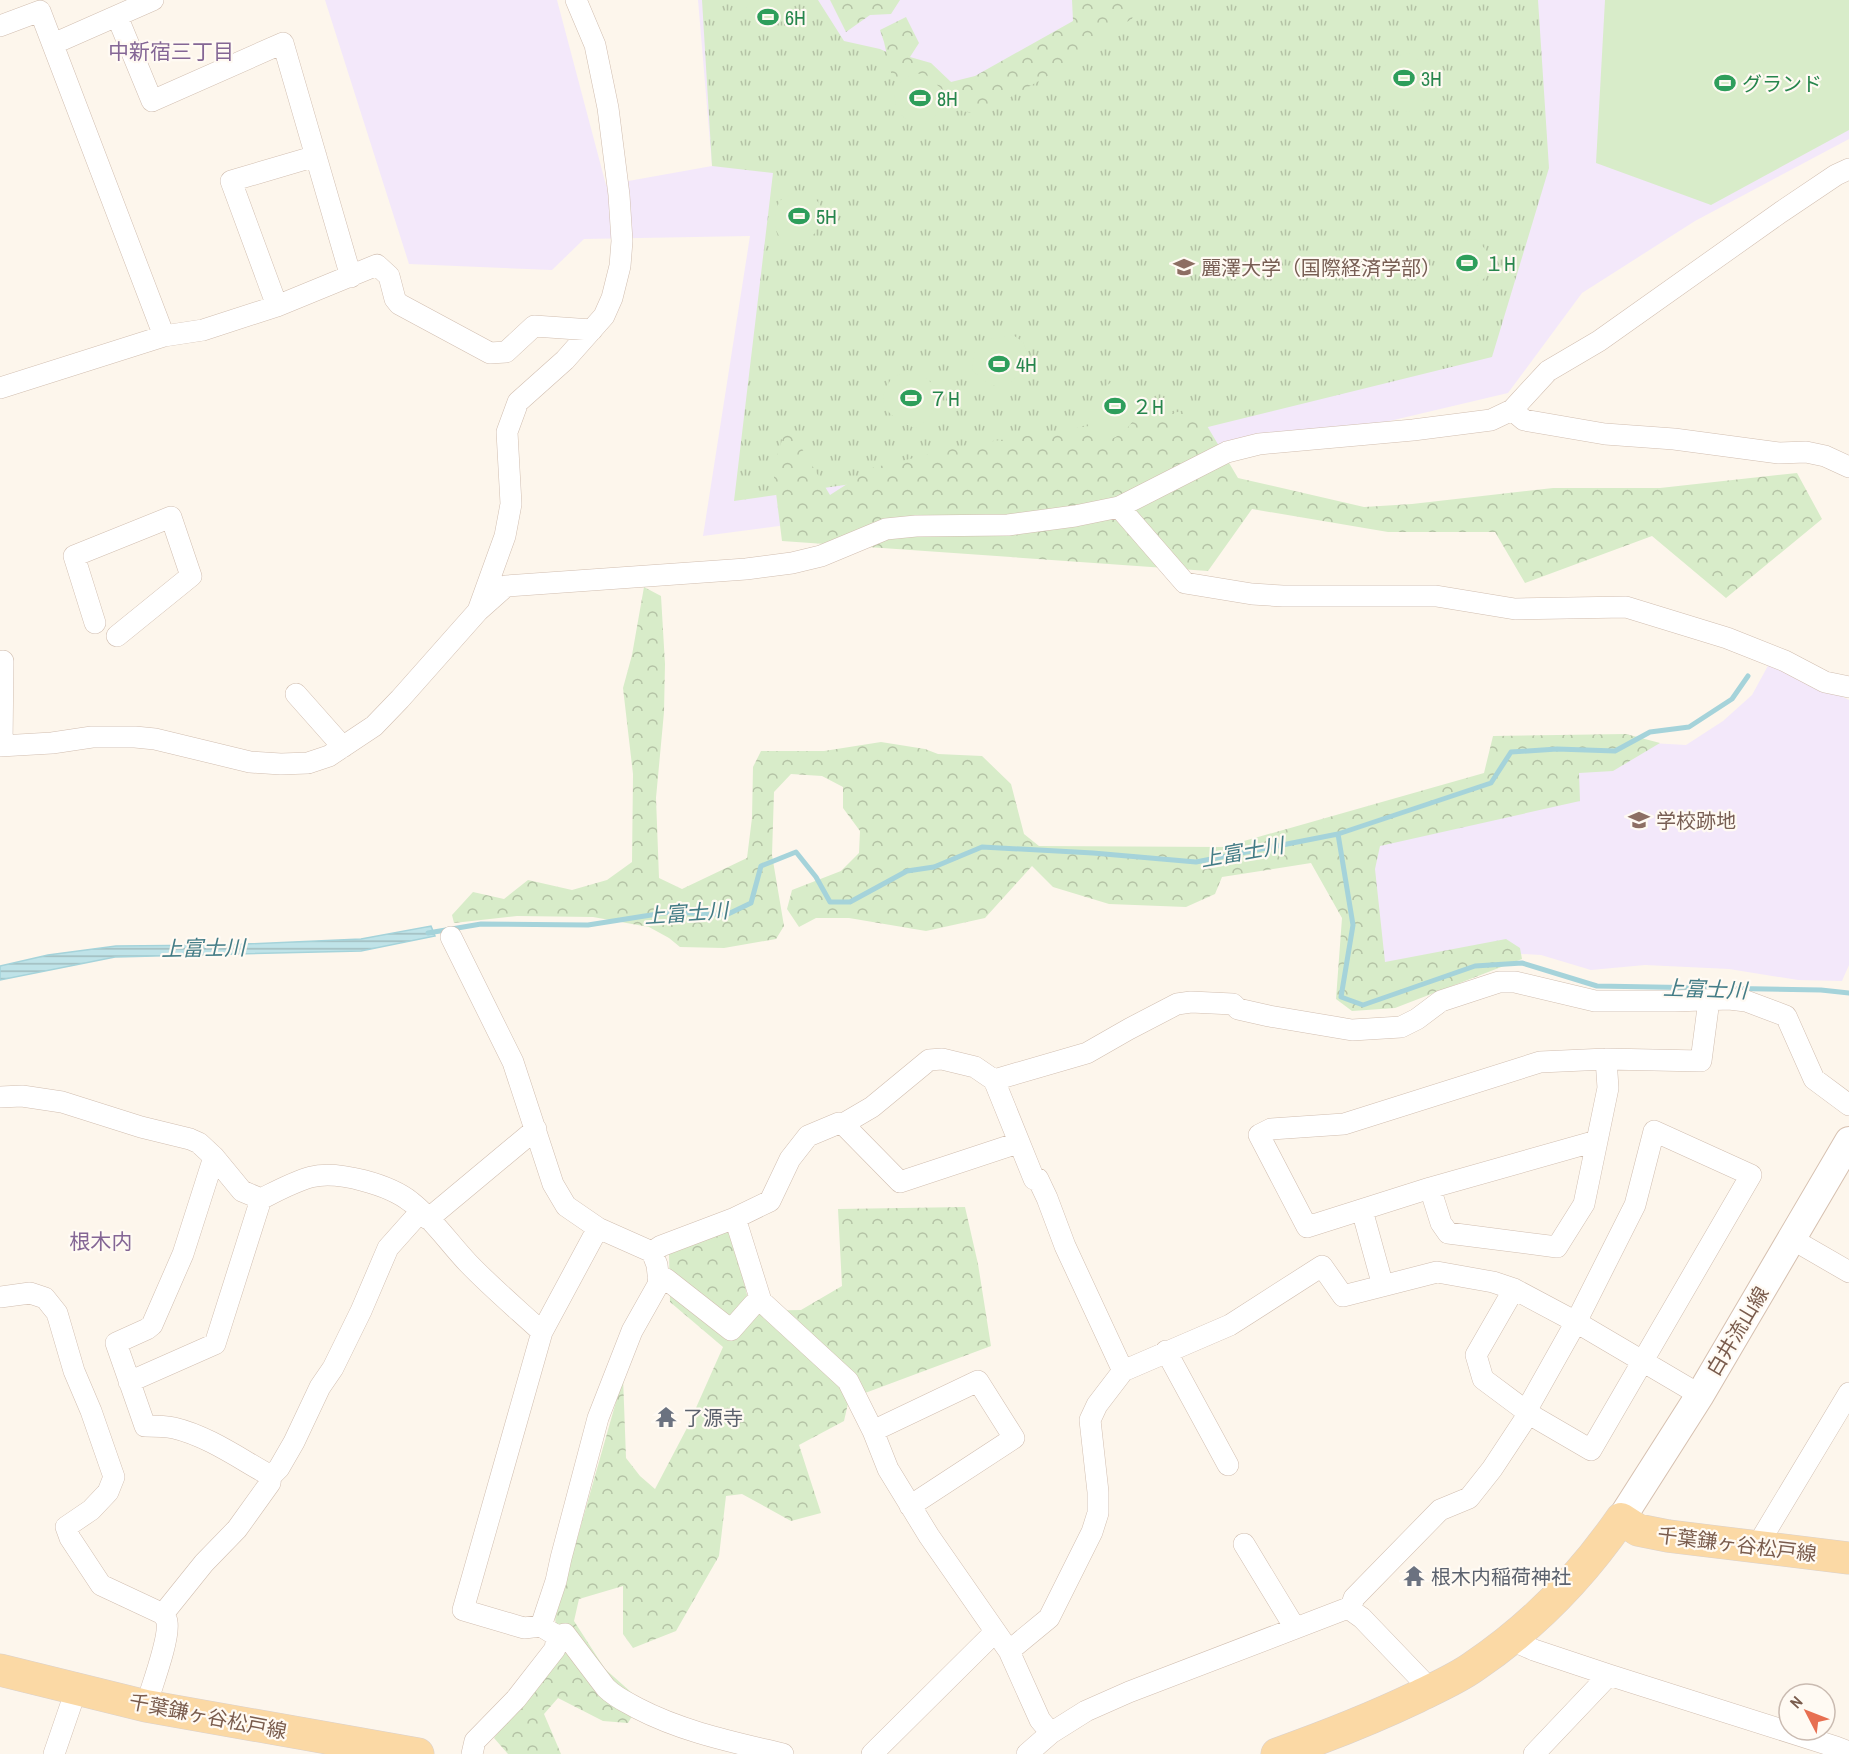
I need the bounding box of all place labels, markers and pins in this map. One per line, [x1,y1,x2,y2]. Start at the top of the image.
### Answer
place label: 6H [785,4,806,31]
sports icon: 6H [756,5,780,29]
place label: 3H [1421,65,1442,92]
sports icon: 3H [1392,66,1416,90]
place label: グランド [1742,70,1822,97]
sports icon: グランド [1713,71,1737,95]
place label: 8H [937,85,958,112]
sports icon: 8H [908,86,932,110]
place label: 5H [816,203,837,230]
sports icon: 5H [787,204,811,228]
place label: １H [1484,250,1516,277]
sports icon: １H [1455,251,1479,275]
place label: 麗澤大学（国際経済学部） [1201,254,1441,281]
school or university icon: 麗澤大学（国際経済学部） [1172,255,1196,279]
place label: 4H [1016,351,1037,378]
sports icon: 4H [987,352,1011,376]
place label: ７H [928,385,960,412]
sports icon: ７H [899,386,923,410]
place label: ２H [1132,393,1164,420]
sports icon: ２H [1103,394,1127,418]
place label: 学校跡地 [1656,807,1736,834]
school or university icon: 学校跡地 [1627,808,1651,832]
place label: 了源寺 [683,1404,743,1431]
temple icon: 了源寺 [654,1405,678,1429]
place label: 根木内稲荷神社 [1431,1563,1571,1590]
temple icon: 根木内稲荷神社 [1402,1564,1426,1588]

